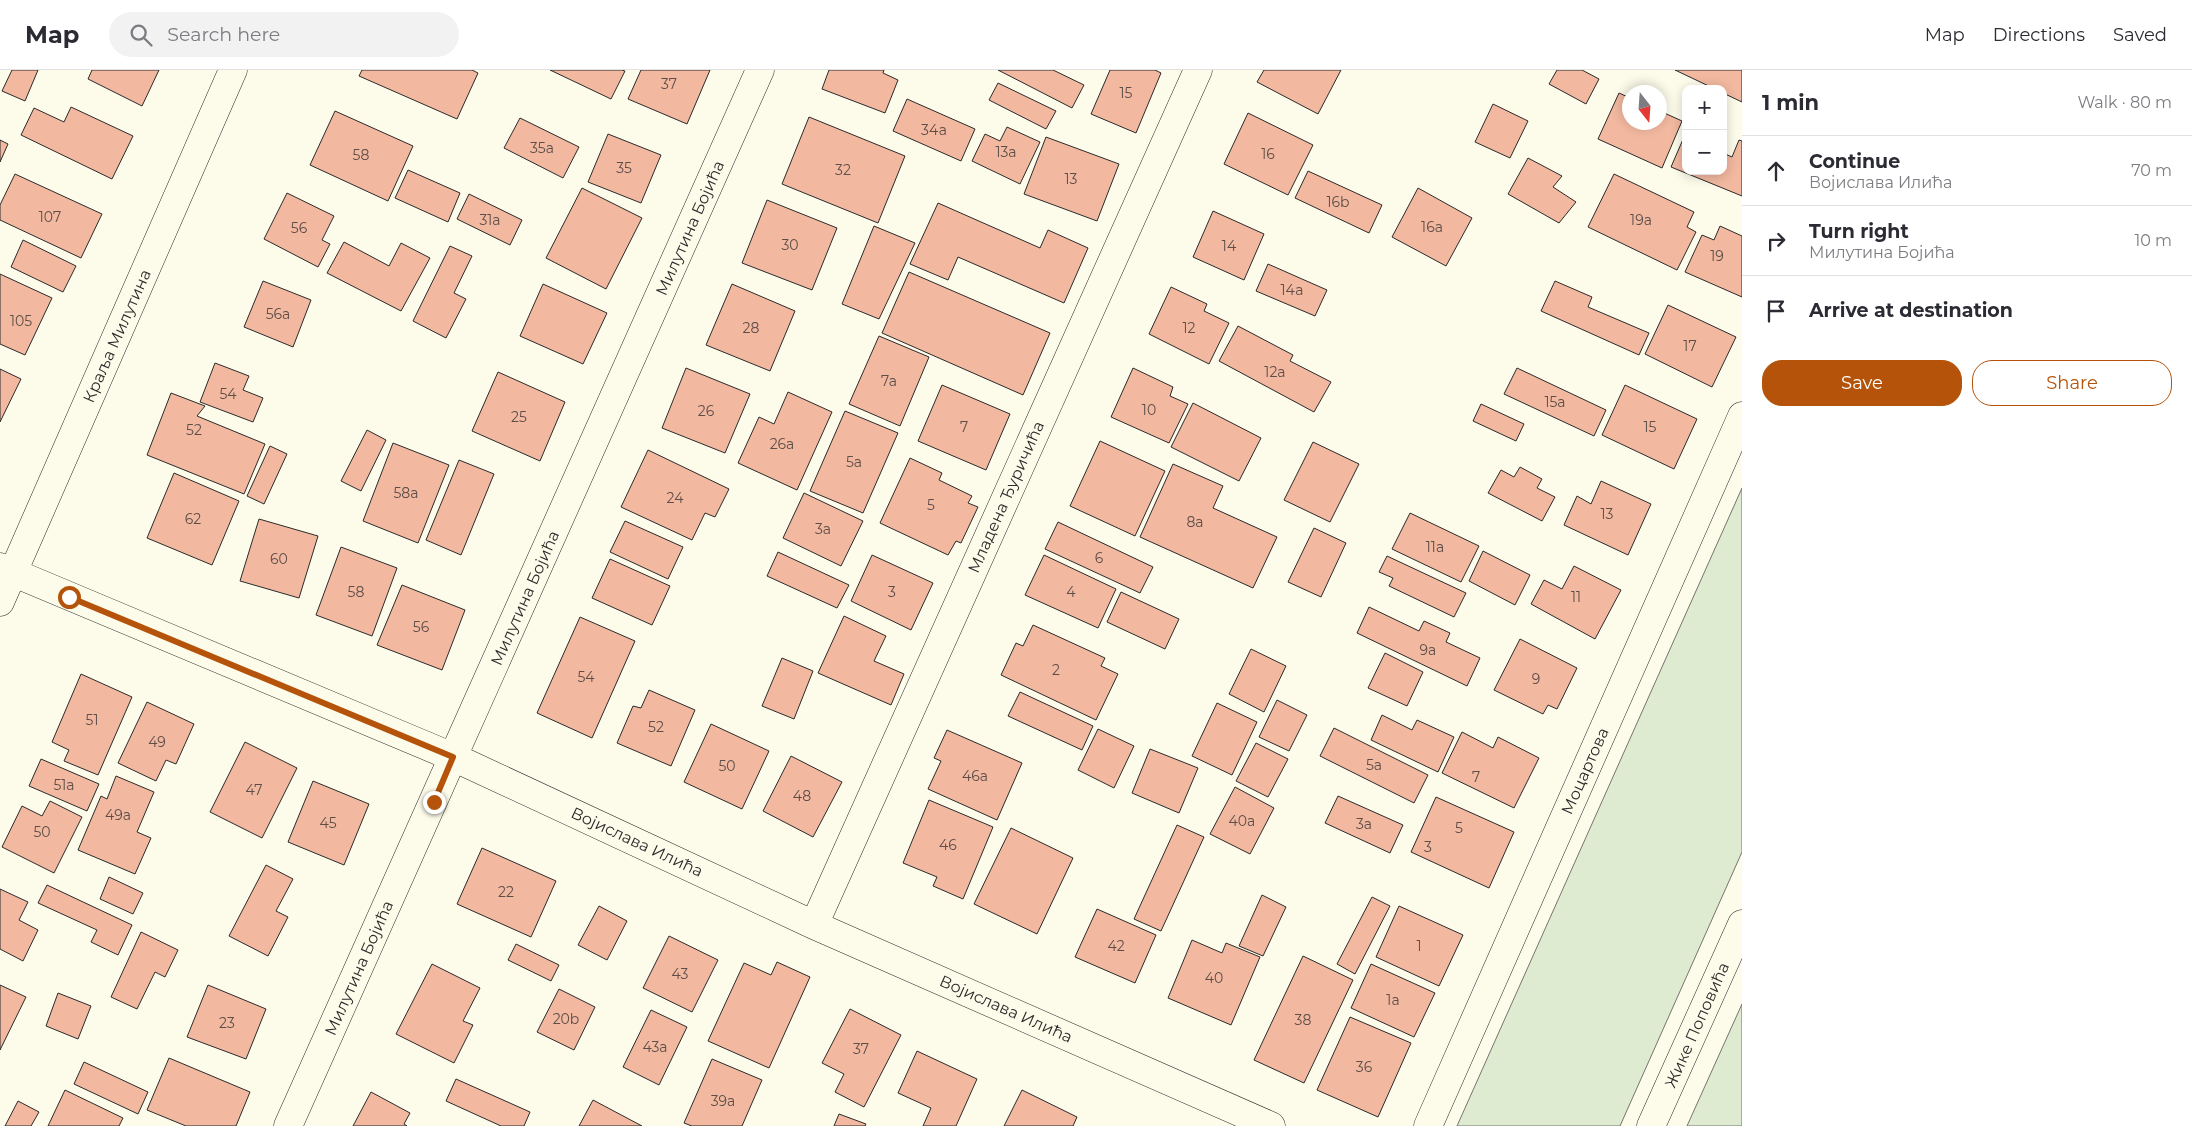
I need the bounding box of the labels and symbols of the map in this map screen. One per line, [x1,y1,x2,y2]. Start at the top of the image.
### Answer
house number: 37 [661,75,677,93]
house number: 15 [1120,84,1133,102]
north arrow [1622,85,1667,130]
house number: 34a [921,121,947,139]
house number: 35a [530,139,554,157]
house number: 13a [995,143,1017,161]
house number: 16 [1261,145,1275,163]
house number: 58 [353,146,369,164]
street label: Милутина Бојића [652,158,728,298]
house number: 35 [616,159,632,177]
house number: 32 [835,161,851,179]
house number: 13 [1065,170,1078,188]
house number: 16b [1326,193,1350,211]
house number: 107 [39,208,61,226]
house number: 31a [479,211,501,229]
house number: 19a [1630,211,1652,229]
house number: 16a [1421,218,1443,236]
house number: 56 [291,219,308,237]
house number: 30 [781,236,799,254]
house number: 14 [1222,237,1237,255]
house number: 19 [1710,247,1724,265]
street label: Краља Милутина [79,266,155,406]
house number: 14a [1281,281,1303,299]
house number: 56a [266,305,290,323]
house number: 105 [10,312,32,330]
house number: 28 [743,319,760,337]
house number: 12 [1182,319,1196,337]
house number: 17 [1683,337,1697,355]
house number: 12a [1264,363,1286,381]
house number: 7a [881,372,897,390]
house number: 54 [219,385,237,403]
house number: 15a [1544,393,1566,411]
house number: 10 [1142,401,1156,419]
house number: 26 [698,402,715,420]
house number: 25 [511,408,527,426]
house number: 7 [960,418,968,436]
street label: Младена Ђуричића [964,418,1048,576]
house number: 15 [1644,418,1657,436]
house number: 52 [186,421,202,439]
house number: 26a [770,435,794,453]
house number: 5a [846,453,862,471]
house number: 58a [393,484,419,502]
house number: 24 [667,489,684,507]
house number: 5 [927,496,935,514]
house number: 13 [1601,505,1614,523]
house number: 62 [185,510,201,528]
house number: 8a [1186,513,1204,531]
house number: 3a [815,520,831,538]
street label: Милутина Бојића [487,528,563,668]
house number: 11a [1426,538,1444,556]
house number: 6 [1095,549,1104,567]
house number: 60 [270,550,288,568]
house number: 58 [348,583,364,601]
house number: 3 [888,583,896,601]
house number: 4 [1066,583,1076,601]
route start [58,586,81,609]
house number: 11 [1571,588,1581,606]
house number: 56 [413,618,430,636]
house number: 9a [1420,641,1436,659]
house number: 2 [1052,661,1060,679]
house number: 54 [577,668,595,686]
house number: 9 [1532,670,1540,688]
house number: 51 [86,711,98,729]
house number: 52 [648,718,664,736]
street label: Моцартова [1557,725,1613,817]
house number: 49 [148,733,166,751]
house number: 5a [1366,756,1382,774]
house number: 50 [718,757,736,775]
house number: 46a [962,767,988,785]
house number: 7 [1472,768,1480,786]
house number: 51a [53,776,75,794]
house number: 47 [246,781,262,799]
house number: 48 [793,787,811,805]
route end [423,791,446,814]
street label: Војислава Илића [568,803,706,881]
house number: 49a [105,806,131,824]
house number: 40a [1229,812,1255,830]
house number: 45 [319,814,337,832]
house number: 3a [1356,815,1372,833]
house number: 5 [1455,819,1463,837]
house number: 50 [33,823,51,841]
house number: 46 [939,836,957,854]
house number: 3 [1424,838,1432,856]
house number: 22 [498,883,514,901]
street label: Милутина Бојића [321,898,397,1038]
house number: 42 [1107,937,1125,955]
house number: 1 [1416,937,1422,955]
street label: Жике Поповића [1661,959,1733,1091]
house number: 43 [672,965,689,983]
house number: 40 [1205,969,1223,987]
street label: Војислава Илића [937,971,1075,1047]
house number: 1a [1386,991,1400,1009]
house number: 20b [553,1010,579,1028]
house number: 38 [1295,1011,1311,1029]
house number: 23 [219,1014,235,1032]
house number: 43a [642,1038,668,1056]
house number: 37 [853,1040,869,1058]
house number: 36 [1356,1058,1373,1076]
house number: 39a [711,1092,735,1110]

